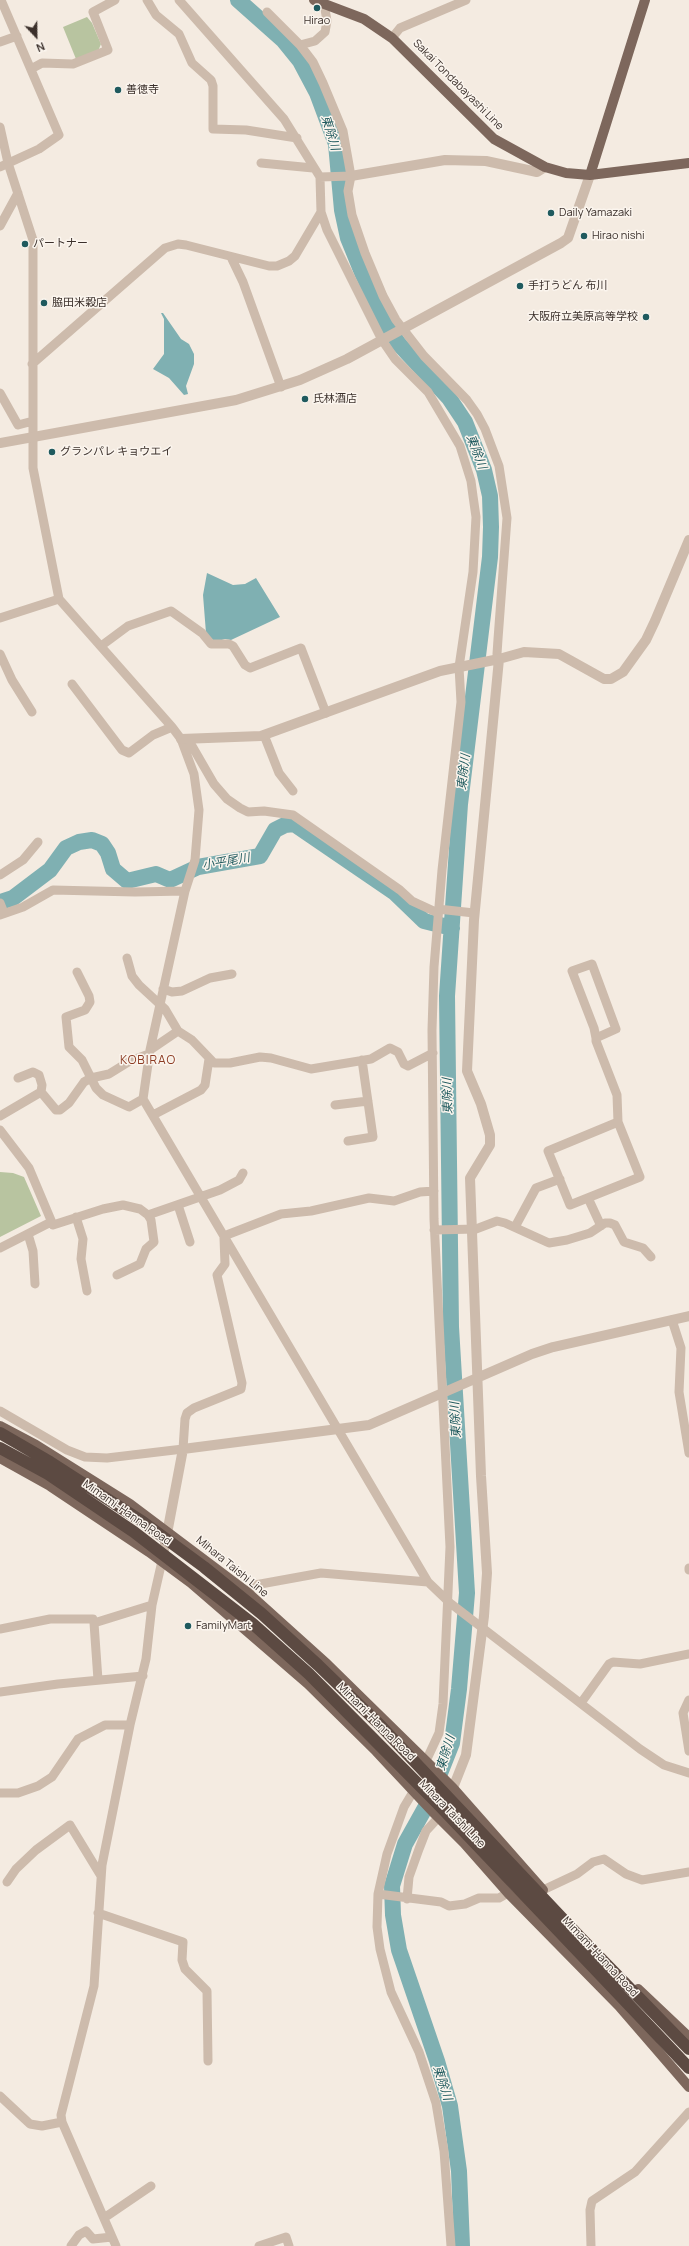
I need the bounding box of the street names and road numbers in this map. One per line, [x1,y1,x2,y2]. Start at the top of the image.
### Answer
street label: Sakai Tondabayashi Line [410,37,506,133]
street label: Mimami-Hanna Road [80,1478,174,1548]
street label: Mihara Taishi Line [193,1534,271,1600]
street label: Mimami-Hanna Road [334,1680,418,1764]
street label: Mihara Taishi Line [416,1777,488,1851]
street label: Mimami-Hanna Road [559,1914,641,2000]

